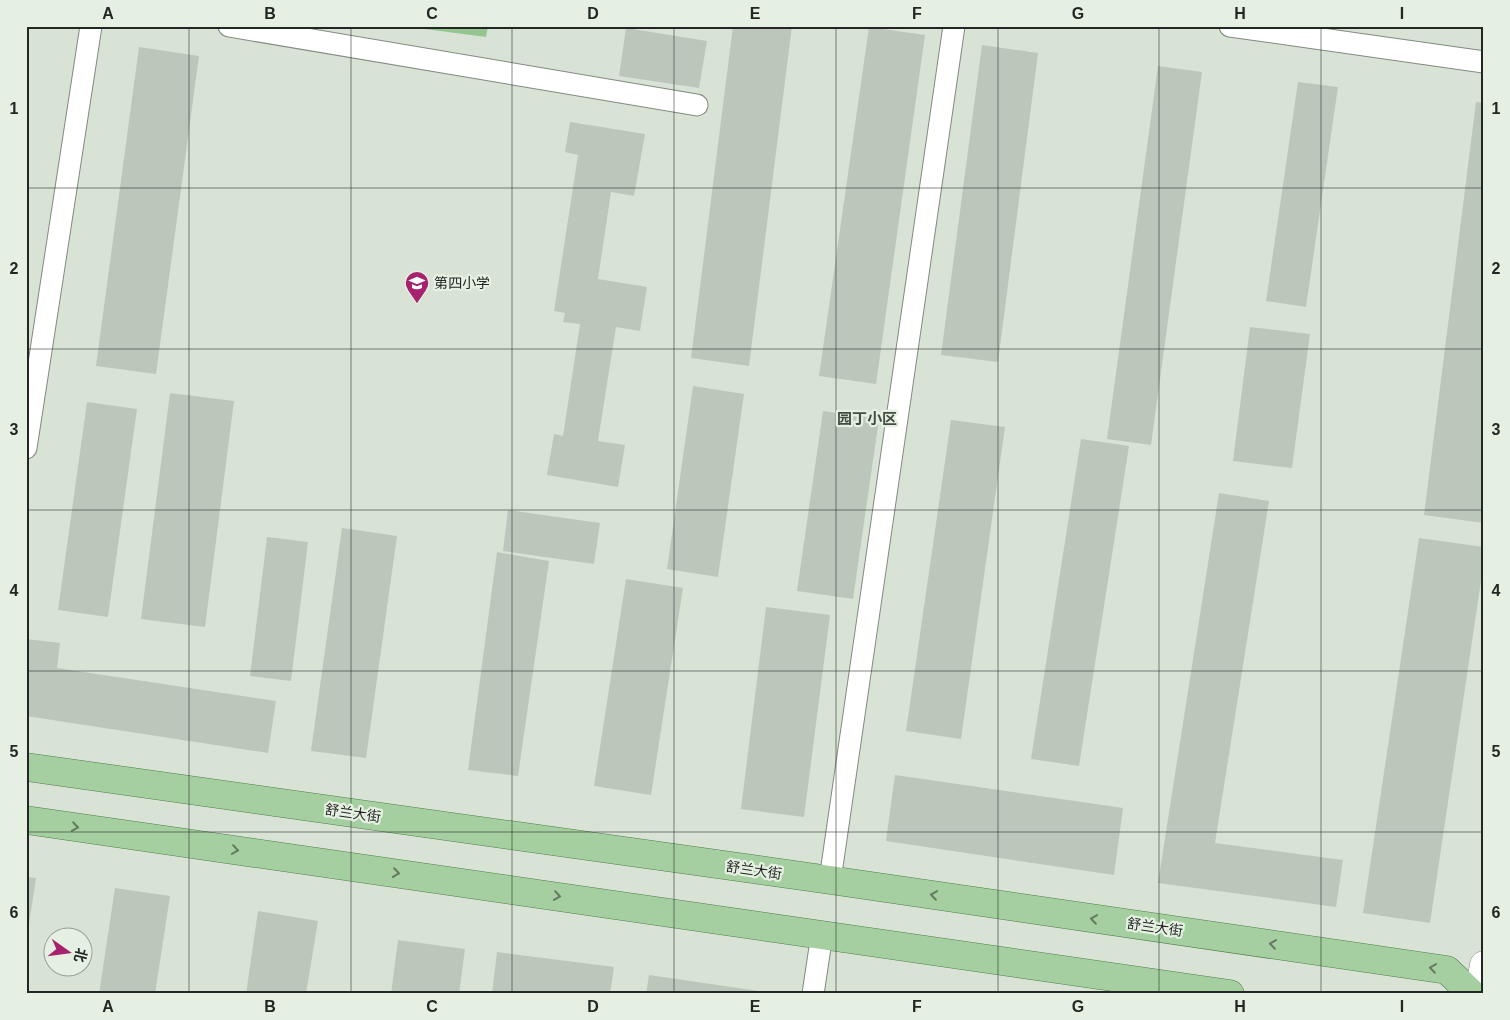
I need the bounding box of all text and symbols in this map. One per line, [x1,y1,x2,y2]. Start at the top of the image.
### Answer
text: A [102,5,114,22]
text: B [264,5,276,22]
text: C [426,5,438,22]
text: D [587,5,599,22]
text: E [750,5,761,22]
text: F [912,5,922,22]
text: G [1072,5,1084,22]
text: H [1234,5,1246,22]
text: I [1400,5,1404,22]
text: 1 [10,100,19,117]
text: 1 [1492,100,1501,117]
text: 2 [10,260,19,277]
text: 2 [1492,260,1501,277]
school or university icon: 第四小学 [404,270,430,304]
place label: 第四小学 [434,275,490,291]
district label: 园丁小区 [837,410,897,427]
text: 3 [10,421,19,438]
text: 3 [1492,421,1501,438]
text: 4 [10,582,19,599]
text: 4 [1492,582,1501,599]
text: 5 [10,743,19,760]
text: 5 [1492,743,1501,760]
street label: 舒兰大街 [324,801,382,825]
one-way arrow [71,821,79,832]
one-way arrow [232,844,240,855]
street label: 舒兰大街 [725,858,783,882]
one-way arrow [393,867,401,878]
one-way arrow [553,890,561,901]
one-way arrow [929,891,938,901]
text: 6 [10,904,19,921]
text: 6 [1492,904,1501,921]
one-way arrow [1090,914,1099,924]
street label: 舒兰大街 [1126,915,1184,939]
north arrow [42,928,92,978]
one-way arrow [1268,940,1277,950]
text: 北 [71,946,90,964]
one-way arrow [1429,963,1438,973]
text: A [102,998,114,1015]
text: B [264,998,276,1015]
text: C [426,998,438,1015]
text: D [587,998,599,1015]
text: E [750,998,761,1015]
text: F [912,998,922,1015]
text: G [1072,998,1084,1015]
text: H [1234,998,1246,1015]
text: I [1400,998,1404,1015]

